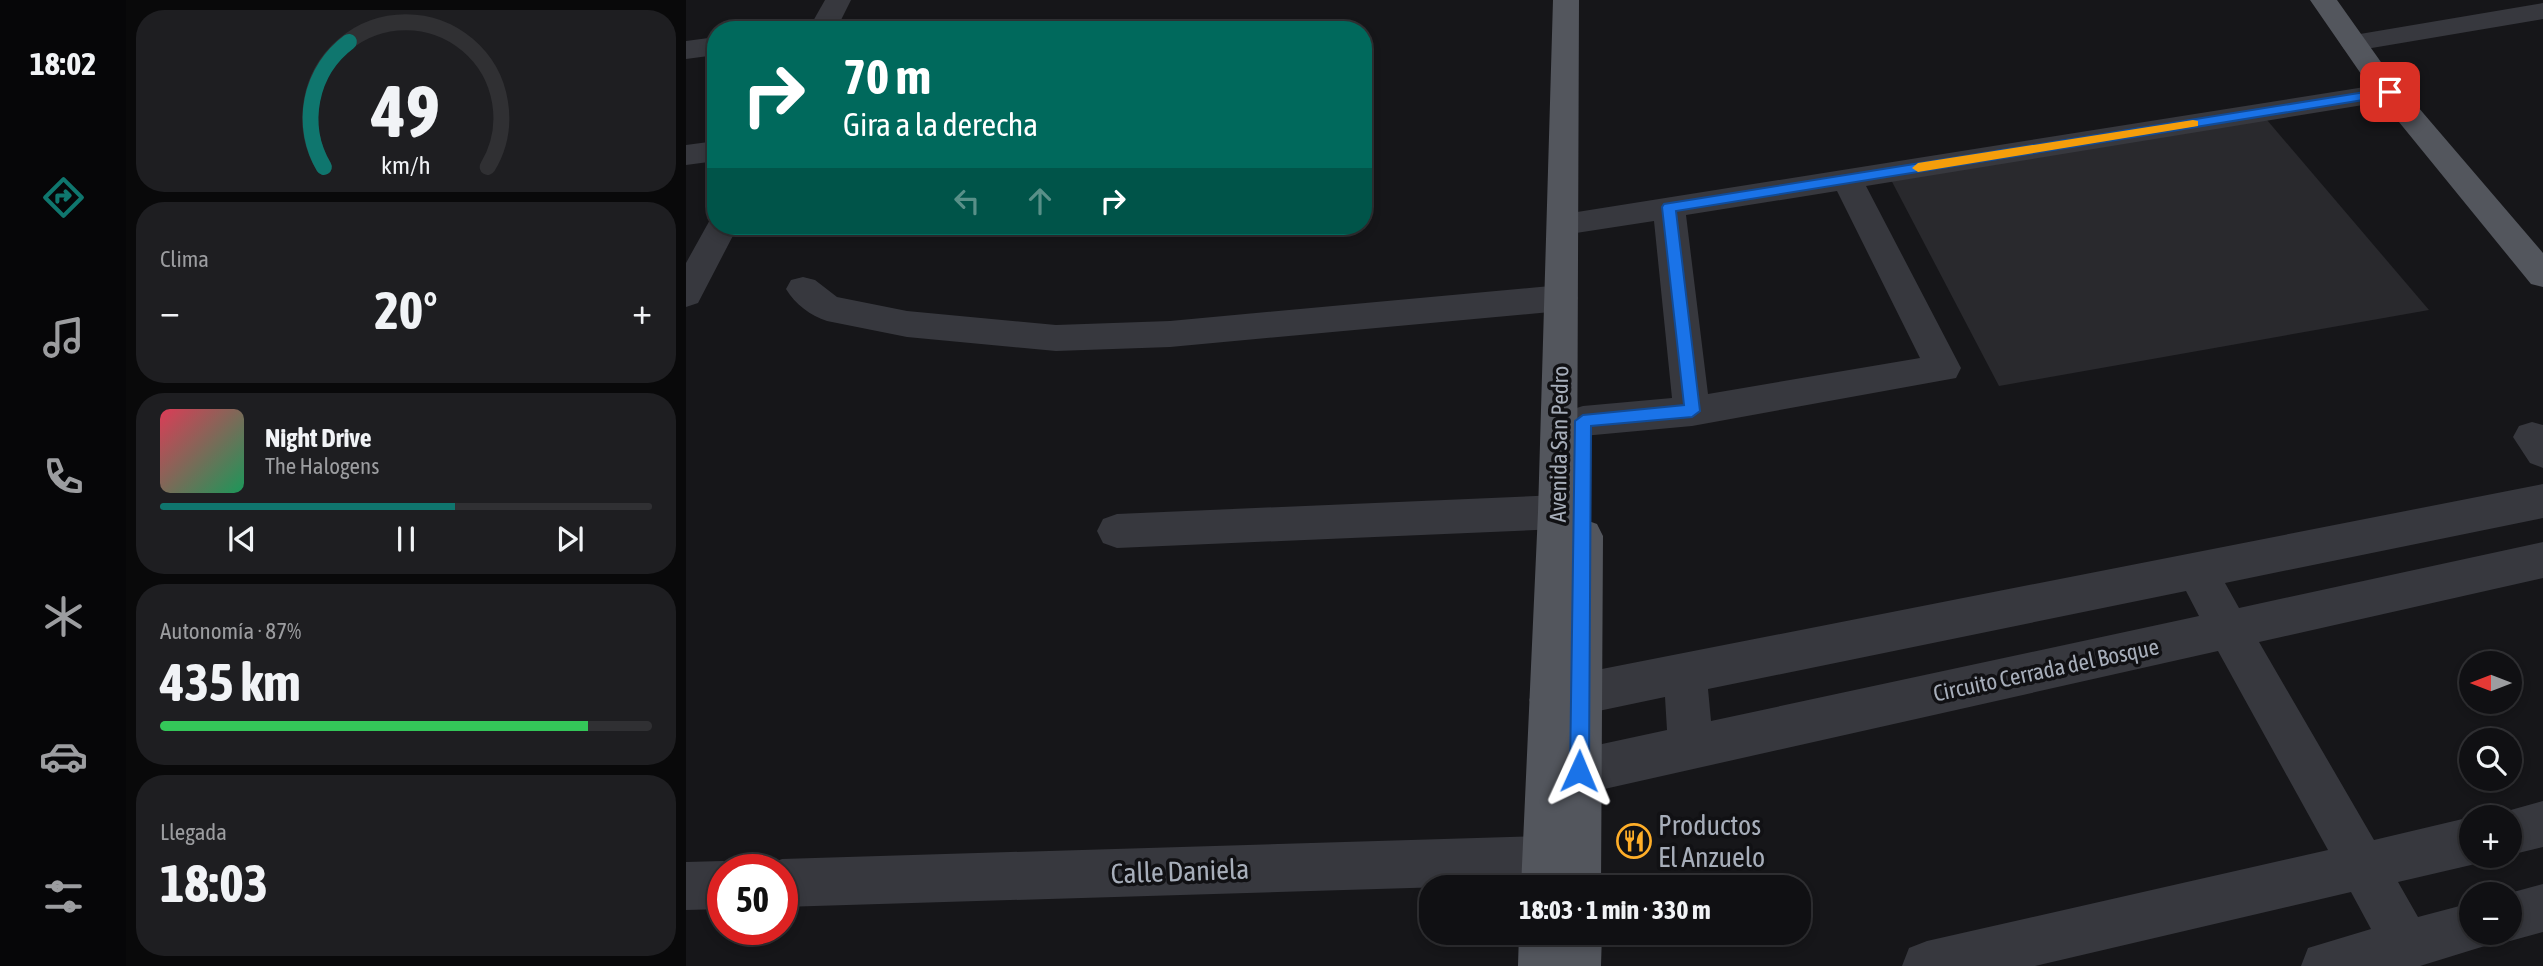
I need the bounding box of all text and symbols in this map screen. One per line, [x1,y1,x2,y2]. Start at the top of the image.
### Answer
text: 18:02 [30,45,96,82]
text: 70 m [843,48,931,104]
icon: right [728,49,819,140]
pin [2360,62,2420,122]
text: 49 [371,69,440,152]
icon: arrive [2371,73,2409,111]
text: Gira a la derecha [843,106,1038,143]
text: km/h [381,151,431,179]
icon: directions [39,173,88,222]
icon: left [948,182,986,220]
icon: ahead [1021,182,1059,220]
icon: right [1094,182,1132,220]
text: Clima [160,246,209,272]
text: 20° [374,280,438,340]
text: − [160,289,180,332]
text: + [632,289,652,332]
icon: music [39,313,88,362]
street label: Avenida San Pedro [1545,365,1573,523]
text: Night Drive [265,423,372,453]
icon: phone [39,452,88,501]
text: The Halogens [265,453,379,479]
icon: previous [223,520,261,558]
icon: pause [387,520,425,558]
icon: next [551,520,589,558]
icon: climate [39,592,88,641]
text: Autonomía · 87% [160,618,301,644]
street label: Circuito Cerrada del Bosque [1931,633,2161,707]
north arrow [2459,651,2522,714]
map controls [2459,651,2522,945]
text: 435 km [160,652,301,712]
button: search [2459,728,2522,791]
icon: car [39,732,88,781]
position arrow [1542,734,1616,808]
button: + [2459,805,2522,868]
place label: Productos El Anzuelo [1658,809,1765,873]
text: Llegada [160,819,227,845]
restaurant icon: Productos El Anzuelo [1615,822,1653,860]
text: 18:03 [160,853,268,913]
street label: Calle Daniela [1110,853,1250,889]
speed limit sign: 50 [707,854,798,945]
icon: filters [39,872,88,921]
button: − [2459,882,2522,945]
text: 18:03 · 1 min · 330 m [1519,895,1711,925]

